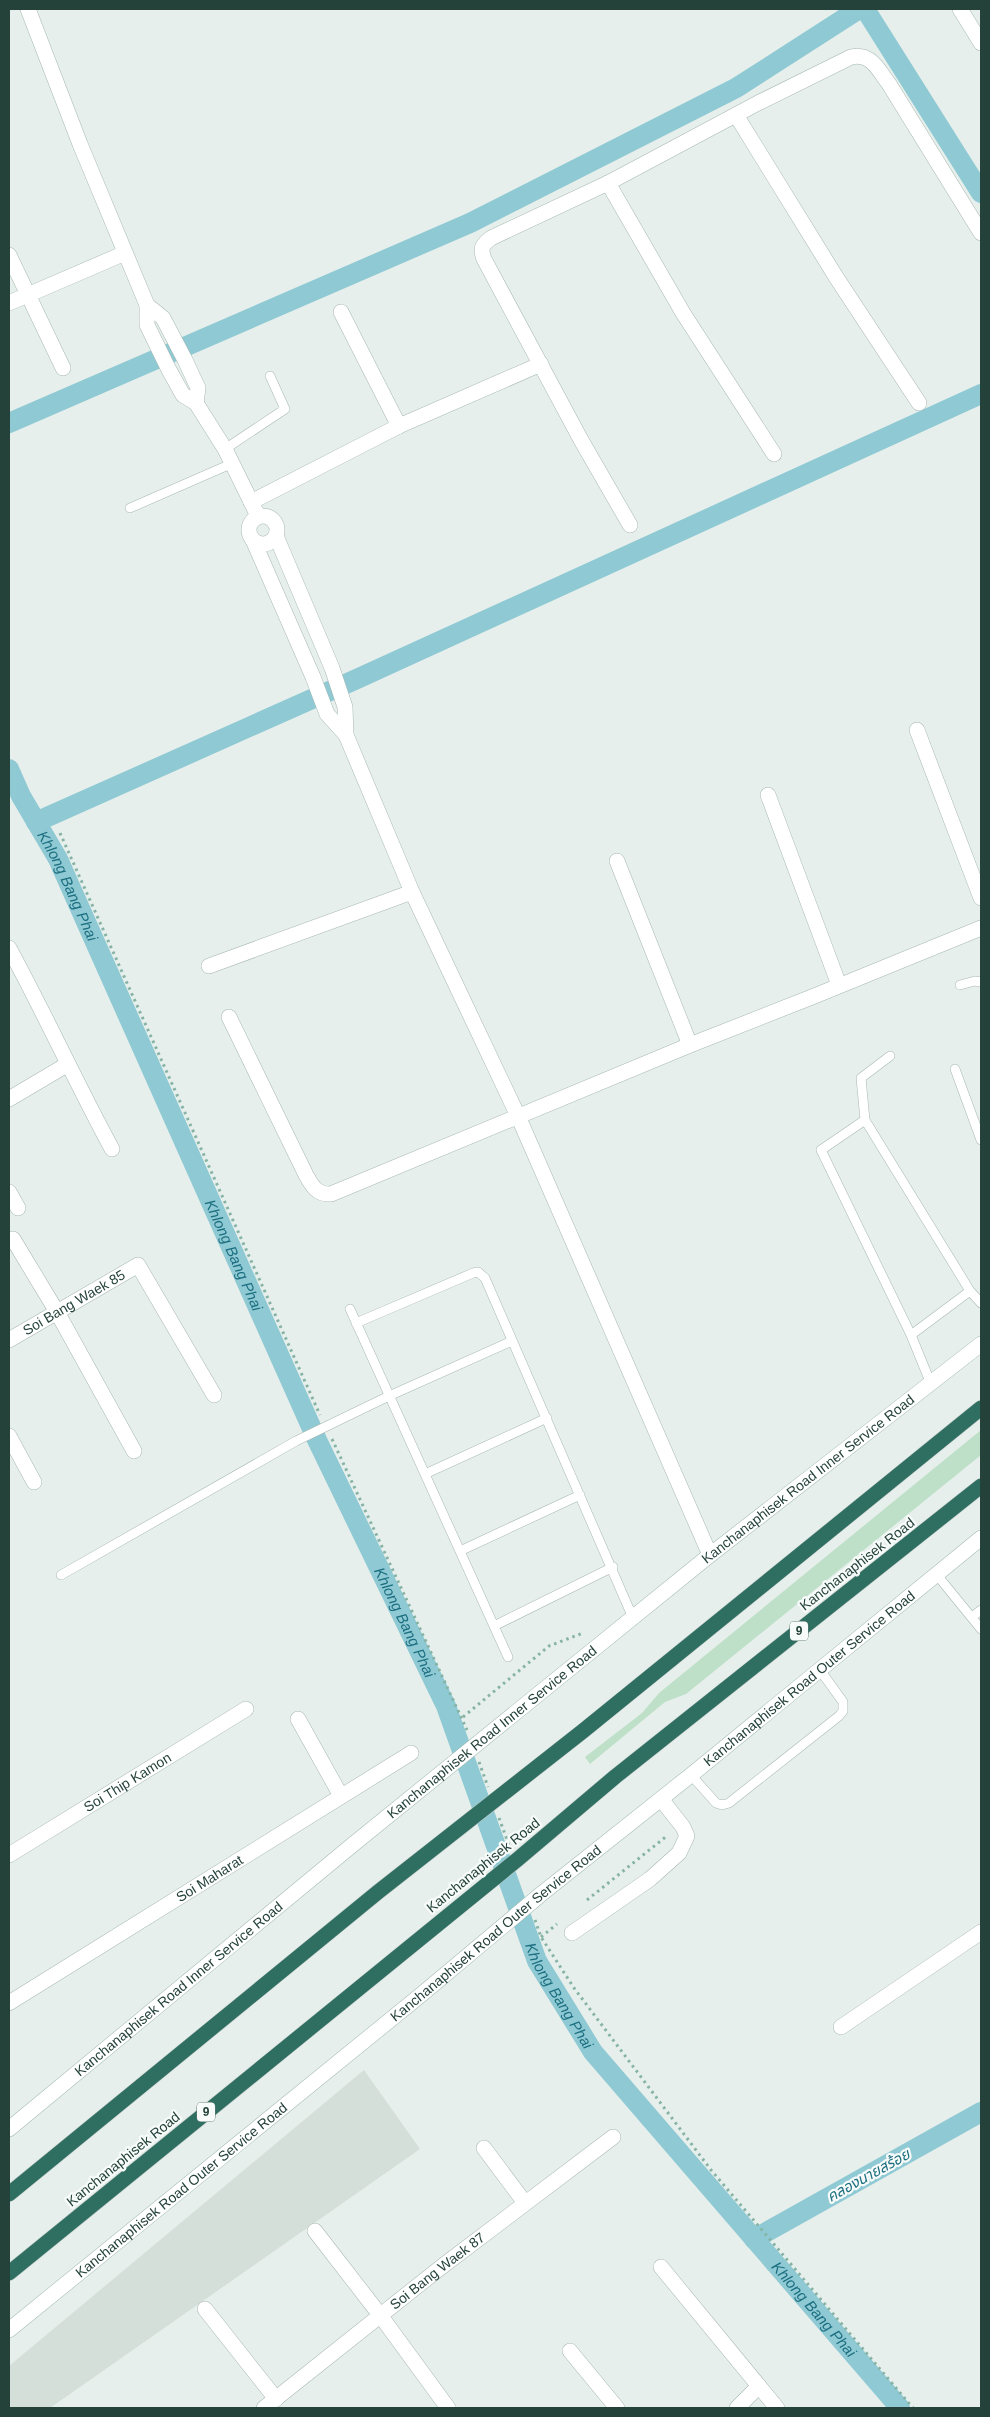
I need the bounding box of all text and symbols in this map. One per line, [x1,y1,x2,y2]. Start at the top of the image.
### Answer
water label: Khlong Bang Phai [35,827,102,944]
water label: Khlong Bang Phai [202,1197,267,1314]
street label: Soi Bang Waek 85 [20,1266,128,1338]
street label: Kanchanaphisek Road Inner Service Road [699,1392,917,1568]
street label: Kanchanaphisek Road [796,1514,918,1614]
water label: Khlong Bang Phai [371,1564,439,1680]
street label: Kanchanaphisek Road Outer Service Road [700,1587,918,1769]
road number: 9 [790,1622,808,1640]
street label: Kanchanaphisek Road Inner Service Road [384,1642,600,1822]
street label: Soi Thip Kamon [81,1749,174,1815]
street label: Kanchanaphisek Road [423,1814,543,1916]
street label: Kanchanaphisek Road Outer Service Road [387,1842,604,2024]
street label: Soi Maharat [173,1852,246,1905]
street label: Kanchanaphisek Road Inner Service Road [71,1898,286,2079]
water label: Khlong Bang Phai [523,1940,598,2052]
street label: Kanchanaphisek Road Outer Service Road [72,2099,290,2281]
road number: 9 [197,2102,215,2122]
street label: Kanchanaphisek Road [63,2108,183,2210]
water label: คลองนายสร้อย [824,2145,913,2205]
street label: Soi Bang Waek 87 [387,2229,488,2313]
water label: Khlong Bang Phai [769,2258,861,2360]

